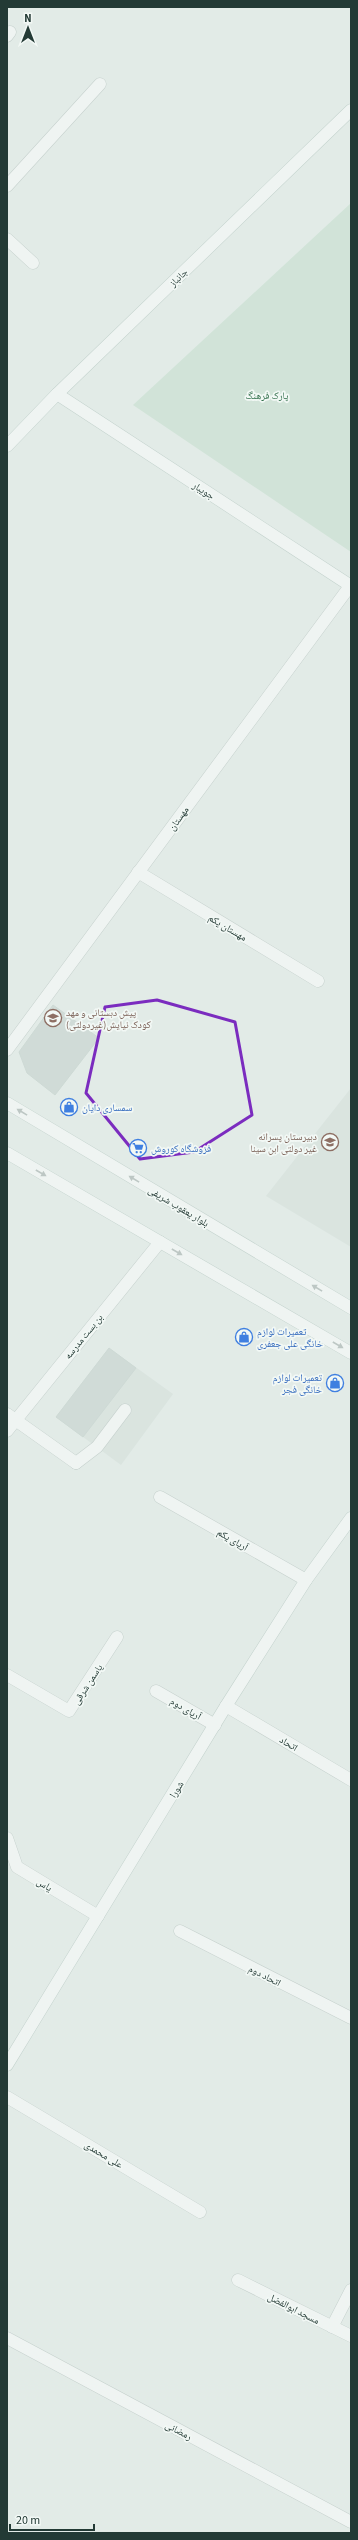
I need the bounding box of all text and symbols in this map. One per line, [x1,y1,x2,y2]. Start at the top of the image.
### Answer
north arrow [8,8,48,48]
text: N [24,11,32,26]
street label: جانباز [166,265,192,291]
park label: پارک فرهنگ [245,389,289,403]
street label: جویبار [189,478,218,504]
street label: مهستان [165,803,193,834]
street label: مهستان یکم [206,911,250,945]
place label: پیش دبستانی و مهد کودک نیایش(غیردولتی) [66,1006,151,1032]
school or university icon: پیش دبستانی و مهد کودک نیایش(غیردولتی) [43,1008,63,1028]
shop icon: سمساری دایان [59,1097,79,1117]
place label: سمساری دایان [82,1101,133,1115]
one-way arrow [16,1109,28,1116]
place label: دبیرستان پسرانه غیر دولتی ابن سینا [250,1130,317,1156]
school or university icon: دبیرستان پسرانه غیر دولتی ابن سینا [320,1132,340,1152]
supermarket icon: فزوشگاه کوروش [128,1138,148,1158]
place label: فزوشگاه کوروش [151,1142,211,1156]
one-way arrow [35,1169,47,1176]
one-way arrow [128,1175,140,1182]
street label: بلوار یعقوب شریفی [145,1183,212,1231]
one-way arrow [172,1249,183,1256]
one-way arrow [312,1285,323,1292]
street label: بن بست مدرسه [61,1311,106,1362]
place label: تعمیرات لوازم خانگی علی جعفری [257,1325,324,1351]
shop icon: تعمیرات لوازم خانگی علی جعفری [234,1327,254,1347]
one-way arrow [332,1342,344,1349]
place label: تعمیرات لوازم خانگی فجر [273,1371,323,1397]
shop icon: تعمیرات لوازم خانگی فجر [325,1373,345,1393]
street label: آریای یکم [214,1525,251,1555]
street label: یاسمن شرقی [69,1661,106,1708]
street label: آریای دوم [167,1694,204,1724]
street label: اتحاد [277,1733,300,1755]
street label: شورا [166,1778,188,1801]
street label: یاس [34,1875,55,1895]
street label: اتحاد دوم [246,1962,283,1990]
street label: علی محمدی [82,2138,125,2172]
street label: مسجد ابوالفضل [265,2290,322,2328]
street label: رمضانی [163,2418,194,2444]
scale bar [10,2506,94,2532]
text: 20 m [16,2512,40,2529]

